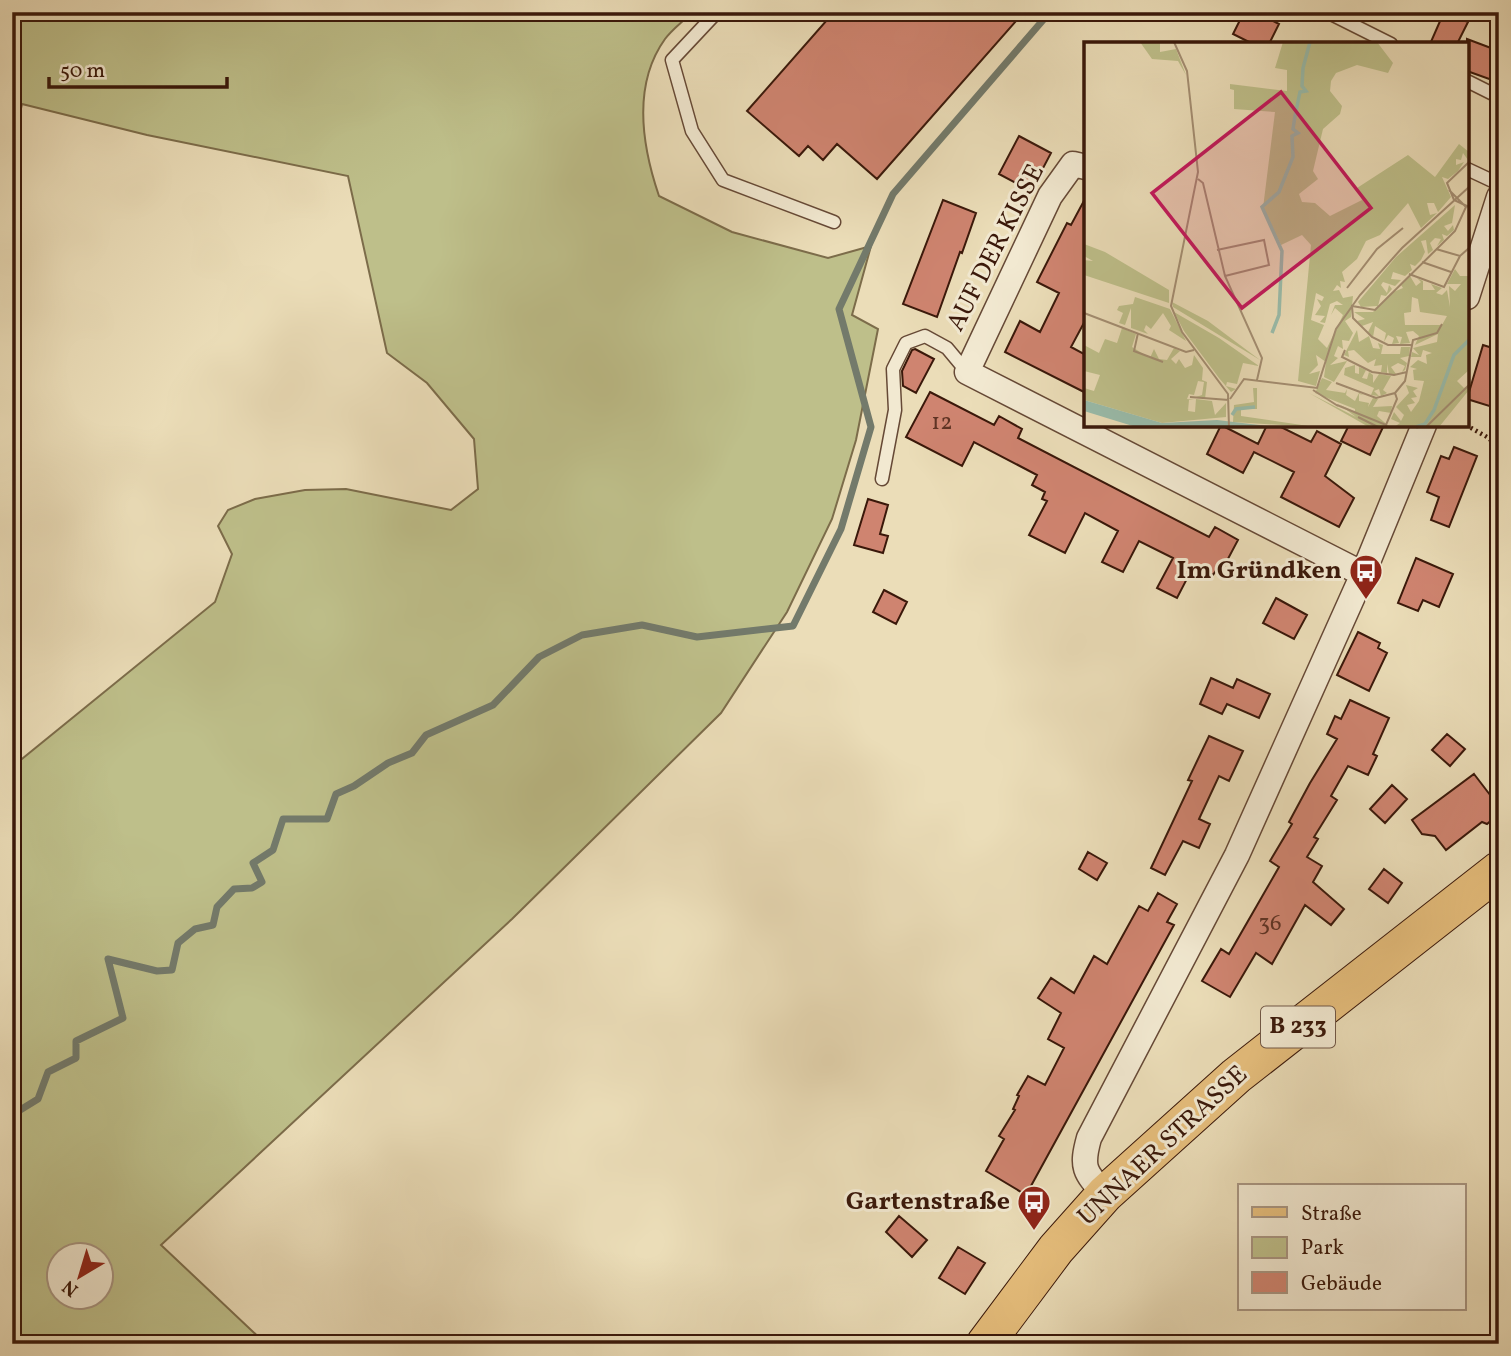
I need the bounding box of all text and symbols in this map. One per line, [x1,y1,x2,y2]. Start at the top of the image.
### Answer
inset map [1084,42,1469,427]
scale bar [49,46,228,90]
text: 50 m [60,57,105,86]
street label: AUF DER KISSE [938,158,1054,338]
house number: 12 [931,407,953,439]
bus stop icon: Im Gründken [1347,552,1385,601]
place label: Im Gründken [1177,553,1342,589]
house number: 36 [1258,908,1282,940]
road number: B 233 [1261,1007,1335,1048]
street label: UNNAER STRASSE [1070,1058,1256,1234]
bus stop icon: Gartenstraße [1015,1183,1053,1232]
place label: Gartenstraße [846,1184,1010,1220]
legend [1238,1184,1466,1310]
text: Straße [1301,1200,1362,1229]
text: Park [1301,1234,1344,1263]
north arrow [46,1240,116,1310]
text: Gebäude [1301,1270,1382,1299]
text: N [57,1273,84,1302]

